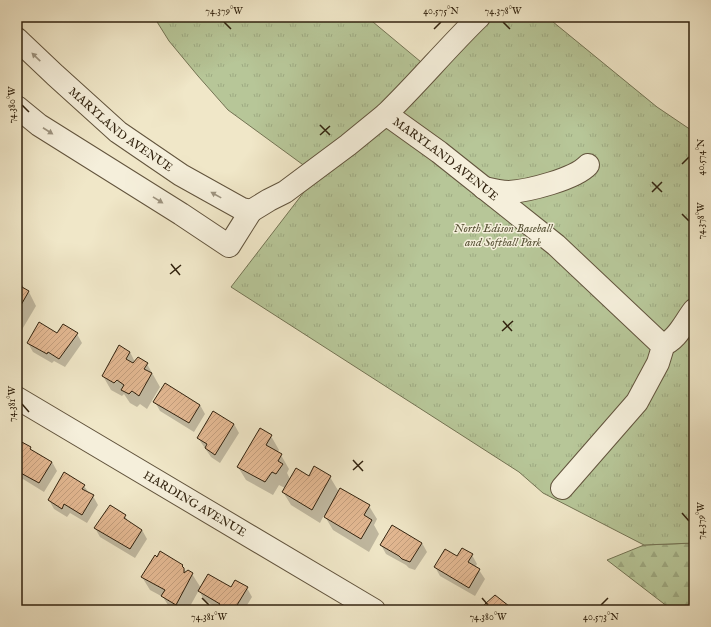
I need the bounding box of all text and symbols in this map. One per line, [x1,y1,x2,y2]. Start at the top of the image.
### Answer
text: 74.379°W [205,5,243,18]
text: 40.575°N [423,5,459,18]
text: 74.378°W [485,5,522,18]
one-way arrow [31,52,41,62]
street label: MARYLAND AVENUE [66,84,176,175]
text: 74.380°W [6,86,19,124]
street label: MARYLAND AVENUE [390,114,501,204]
one-way arrow [43,127,53,135]
text: 40.574°N [695,138,708,175]
one-way arrow [210,191,222,198]
one-way arrow [152,197,164,204]
text: 74.378°W [695,202,708,239]
park label: North Edison Baseball and Softball Park [454,221,553,250]
text: 74.381°W [6,386,19,422]
street label: HARDING AVENUE [141,467,249,540]
text: 74.379°W [695,502,708,540]
text: 74.381°W [191,611,227,624]
text: 74.380°W [469,611,507,624]
text: 40.573°N [583,611,619,624]

